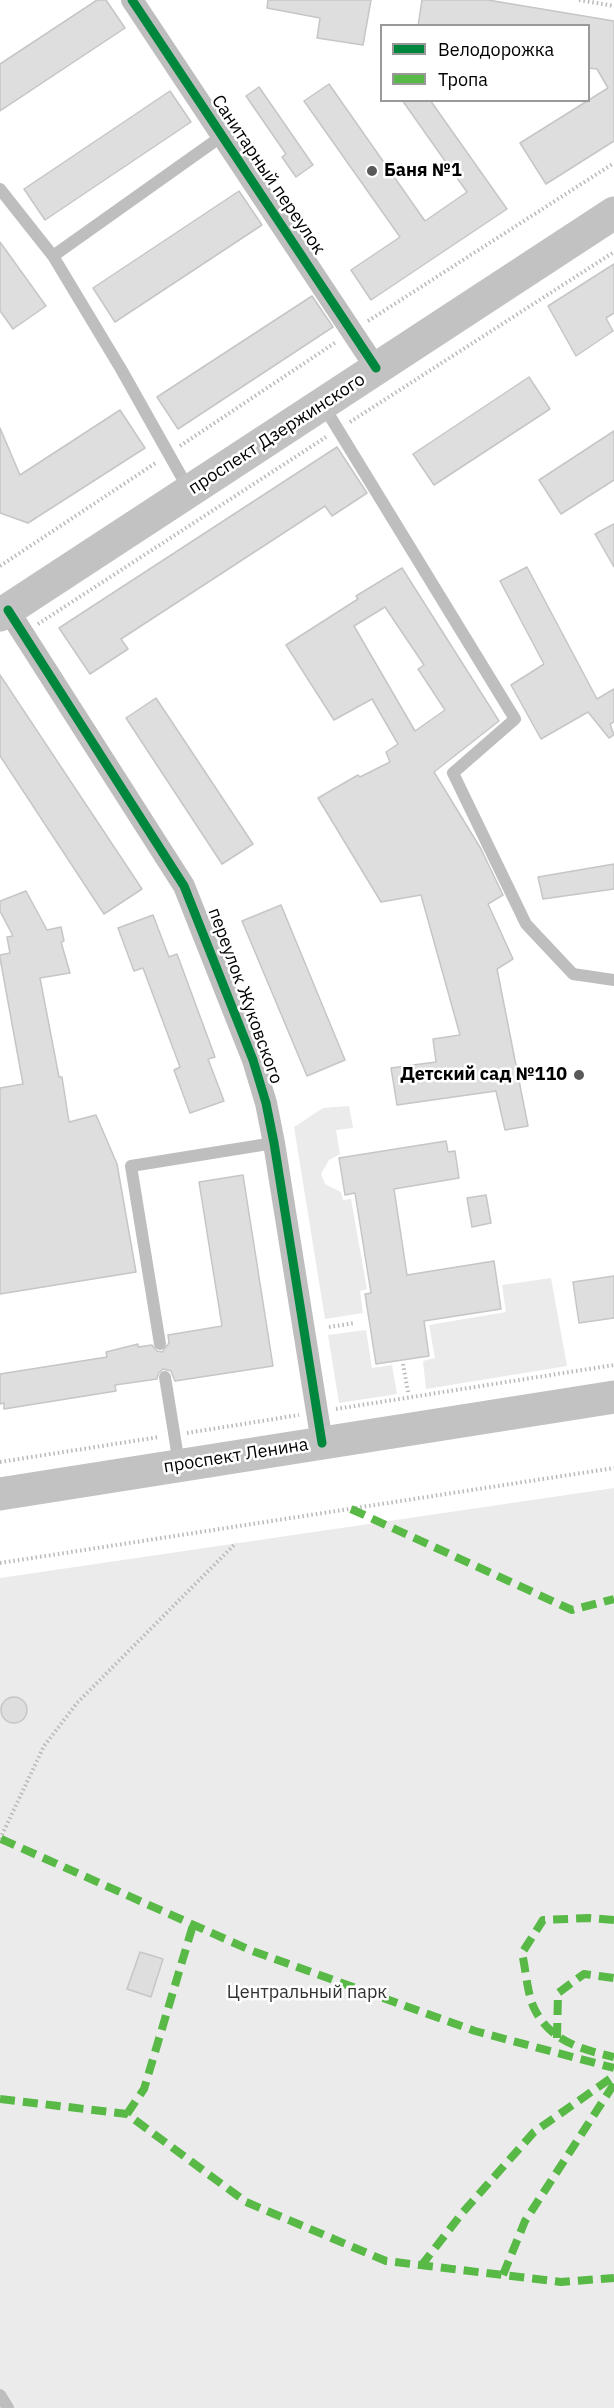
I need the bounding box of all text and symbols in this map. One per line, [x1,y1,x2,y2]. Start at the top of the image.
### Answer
legend [380,24,590,102]
text: Велодорожка [438,38,554,61]
text: Тропа [438,68,488,91]
street label: Санитарный переулок [206,91,330,259]
place label: Баня №1 [384,160,462,182]
marker: Баня №1 [365,164,379,178]
street label: проспект Дзержинского [185,369,369,499]
street label: переулок Жуковского [203,905,287,1087]
place label: Детский сад №110 [400,1064,567,1086]
marker: Детский сад №110 [572,1068,586,1082]
street label: проспект Ленина [162,1434,310,1478]
park label: Центральный парк [227,1982,387,2004]

